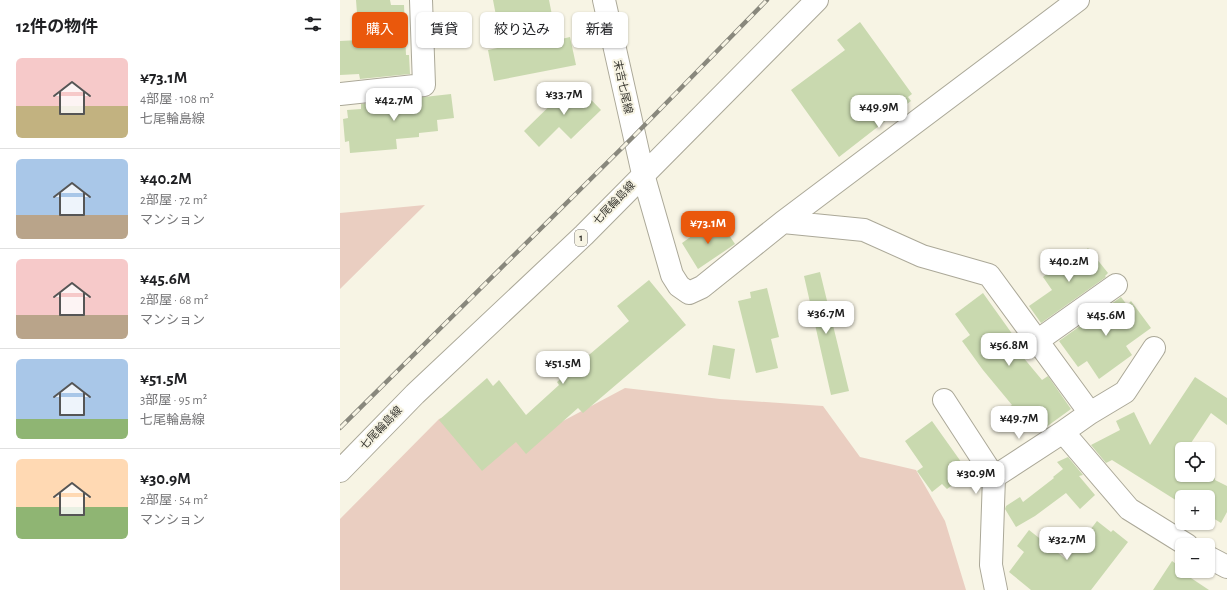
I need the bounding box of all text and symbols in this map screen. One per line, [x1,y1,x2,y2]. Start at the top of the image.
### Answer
chip: 購入 [352,12,408,48]
chip: 賃貸 [416,12,472,48]
chip: 絞り込み [480,12,564,48]
chip: 新着 [572,12,628,48]
icon: filters [302,13,324,35]
text: 12件の物件 [16,18,98,35]
street label: 末吉七尾線 [612,59,635,115]
text: ¥73.1M [140,69,187,86]
icon: home [48,74,96,122]
pin: ¥33.7M [531,82,597,116]
pin: ¥42.7M [361,88,427,122]
text: ¥33.7M [546,88,583,101]
text: 4部屋 · 108 m² [140,93,214,106]
text: ¥42.7M [375,94,413,107]
pin: ¥49.9M [846,95,912,129]
text: ¥49.9M [859,101,899,114]
text: 七尾輪島線 [140,113,205,126]
text: ¥40.2M [140,170,192,187]
icon: home [48,175,96,223]
street label: 七尾輪島線 [590,179,637,227]
text: 2部屋 · 72 m² [140,194,208,207]
pin: ¥73.1M [675,211,741,245]
text: マンション [140,214,205,227]
text: ¥73.1M [690,217,726,230]
road number: 1 [575,230,587,246]
pin: ¥40.2M [1036,249,1102,283]
text: ¥40.2M [1049,255,1089,268]
text: ¥45.6M [140,270,191,287]
icon: home [48,275,96,323]
text: 2部屋 · 68 m² [140,294,209,307]
pin: ¥36.7M [793,301,859,335]
pin: ¥45.6M [1073,303,1139,337]
text: ¥36.7M [807,307,845,320]
text: ¥45.6M [1087,309,1125,322]
text: マンション [140,314,205,327]
pin: ¥56.8M [976,333,1042,367]
text: ¥56.8M [990,339,1028,352]
pin: ¥51.5M [530,351,596,385]
text: ¥51.5M [545,357,581,370]
text: ¥51.5M [140,370,187,387]
icon: home [48,375,96,423]
text: 3部屋 · 95 m² [140,394,207,407]
street label: 七尾輪島線 [357,404,404,452]
pin: ¥49.7M [986,406,1052,440]
text: ¥49.7M [1000,412,1038,425]
text: 七尾輪島線 [140,414,205,427]
map controls [1175,442,1215,578]
button: locate [1175,442,1215,482]
pin: ¥30.9M [943,461,1009,495]
text: ¥30.9M [957,467,995,480]
text: ¥30.9M [140,470,191,487]
icon: home [48,475,96,523]
button: + [1175,490,1215,530]
text: 2部屋 · 54 m² [140,494,208,507]
text: マンション [140,514,205,527]
pin: ¥32.7M [1034,527,1100,561]
text: ¥32.7M [1048,533,1086,546]
button: − [1175,538,1215,578]

